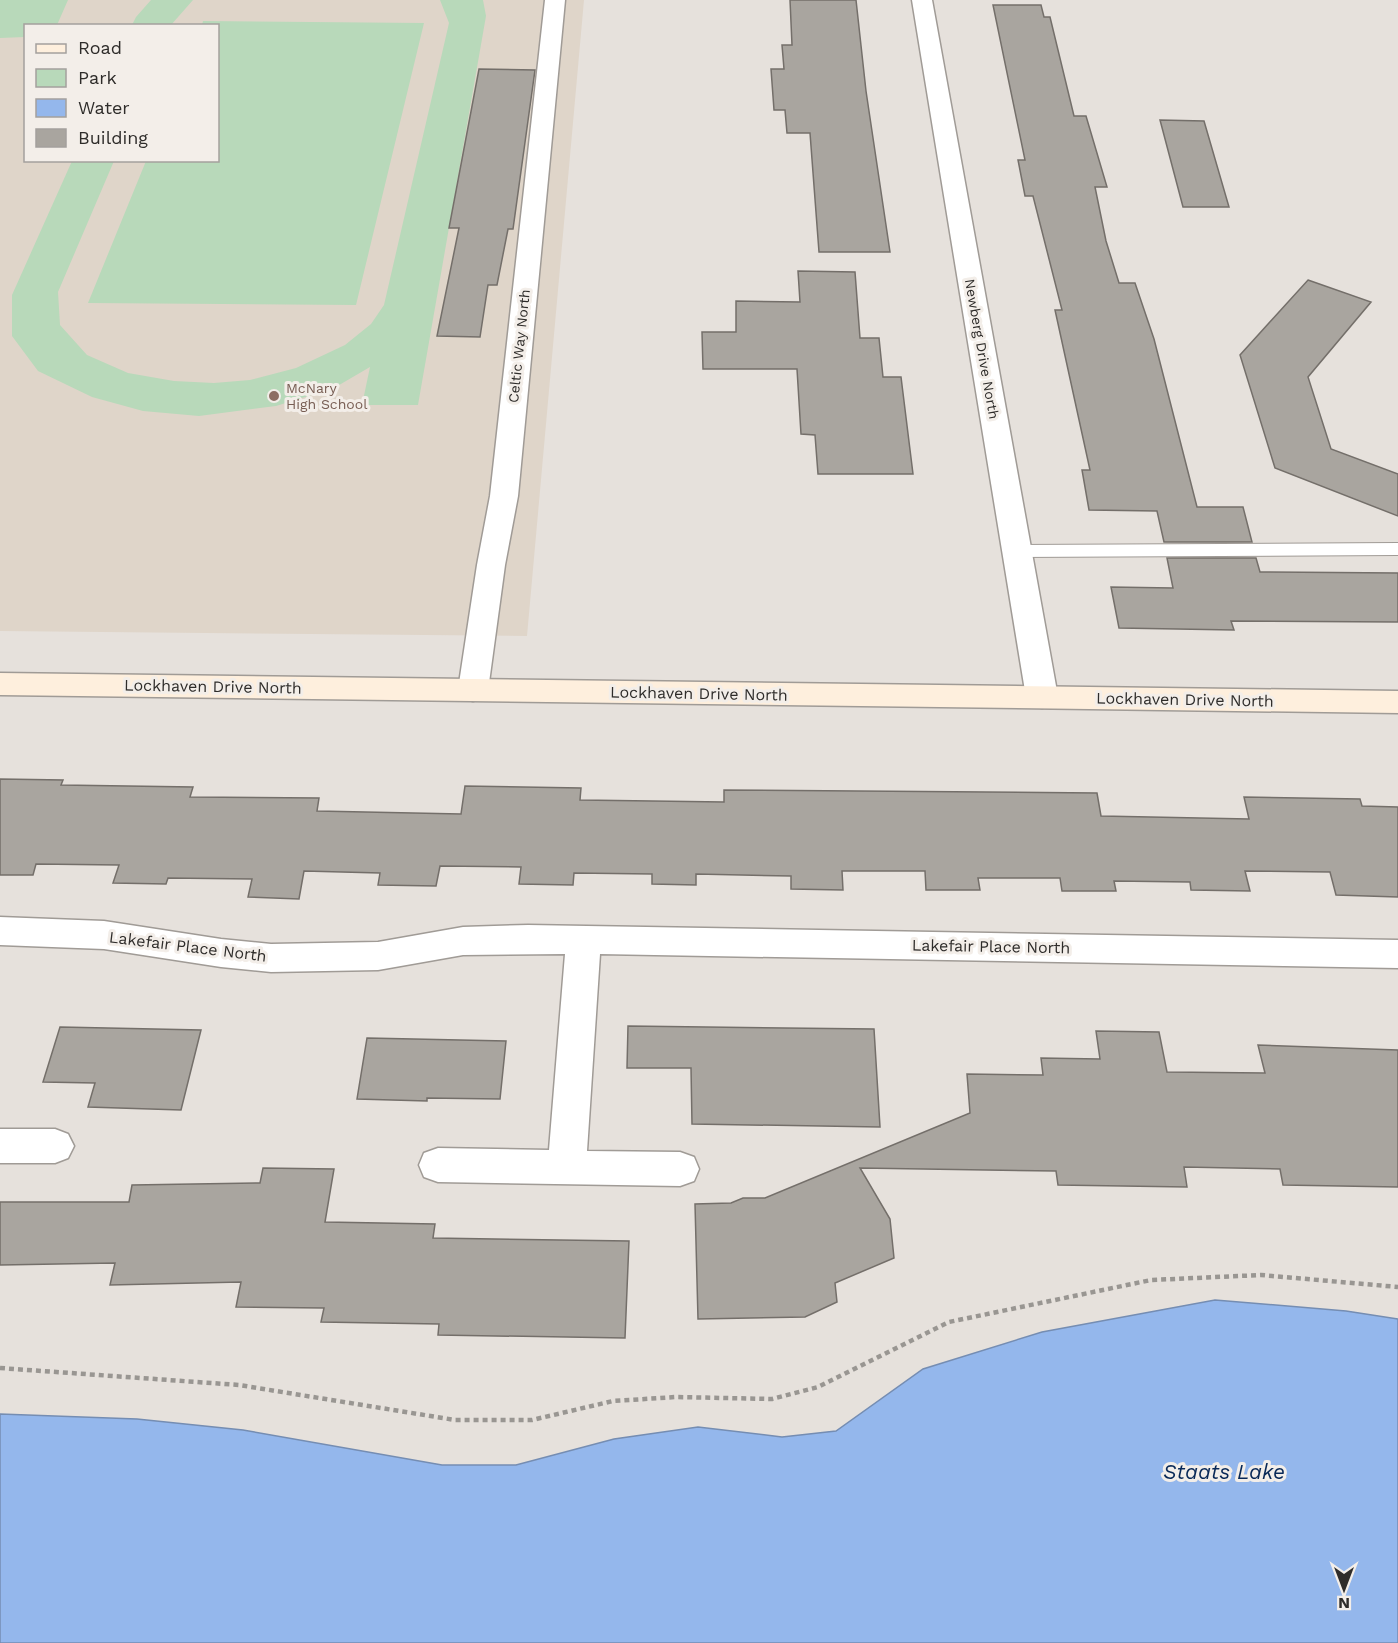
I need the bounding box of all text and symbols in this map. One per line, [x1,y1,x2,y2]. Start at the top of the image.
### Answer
legend [24,24,219,162]
text: Road [78,37,122,58]
text: Park [78,67,117,88]
text: Water [78,97,130,118]
text: Building [78,127,148,148]
street label: Newberg Drive North [962,278,1002,420]
street label: Celtic Way North [505,288,533,404]
place label: McNary High School [286,380,368,412]
marker: McNary High School [267,389,281,403]
street label: Lockhaven Drive North [124,675,302,698]
street label: Lockhaven Drive North [610,682,788,705]
street label: Lockhaven Drive North [1096,688,1274,711]
street label: Lakefair Place North [108,927,268,966]
street label: Lakefair Place North [912,936,1070,957]
water label: Staats Lake [1163,1459,1285,1484]
north arrow [1314,1559,1374,1619]
text: N [1338,1594,1350,1613]

